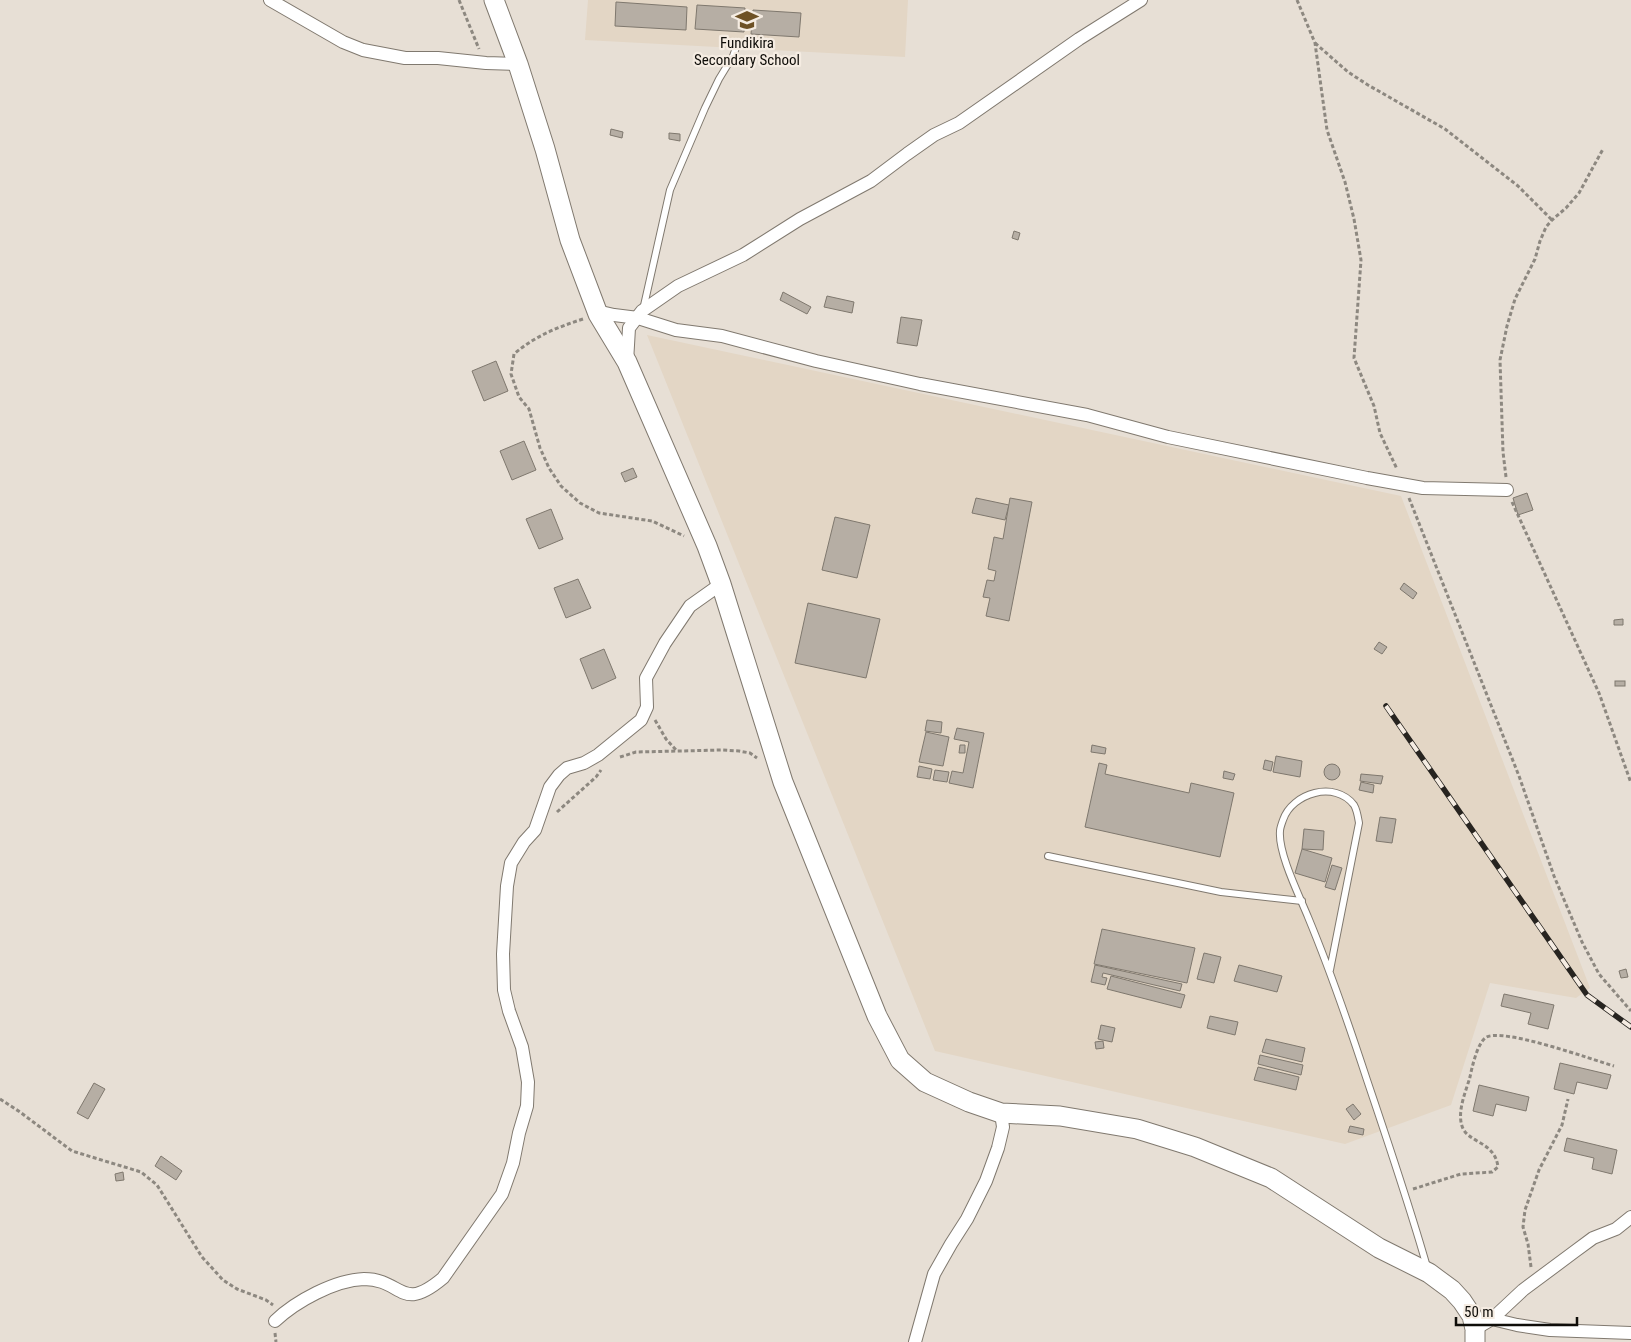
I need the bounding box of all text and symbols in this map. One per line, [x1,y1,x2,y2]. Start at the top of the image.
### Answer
school or university icon: Fundikira Secondary School [734,7,760,33]
place label: Fundikira Secondary School [694,34,800,69]
scale bar [1456,1294,1577,1326]
text: 50 m [1464,1303,1494,1321]

